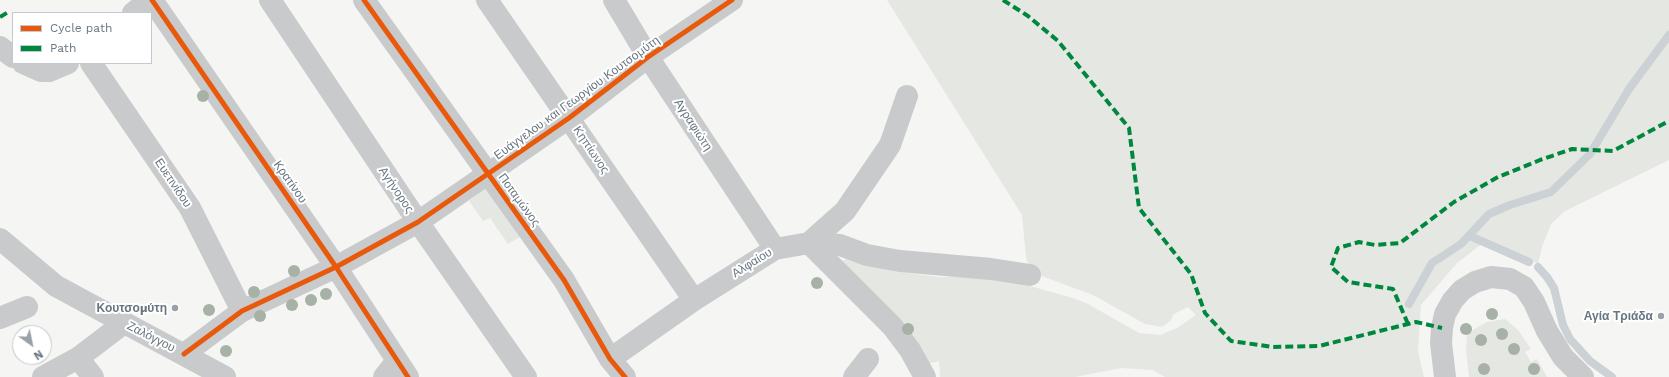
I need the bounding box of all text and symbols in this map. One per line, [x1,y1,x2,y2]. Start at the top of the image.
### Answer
legend [12,12,152,64]
text: Cycle path [50,21,112,35]
street label: Ευάγγελου και Γεωργίου Κουτσομύτη [492,33,662,163]
text: Path [50,41,76,55]
street label: Αγραφιώτη [671,97,715,153]
street label: Κηπίωνος [570,124,612,176]
street label: Ευετινίδου [151,156,195,210]
street label: Κρατίνου [270,158,310,206]
street label: Αγήνορος [375,164,417,216]
street label: Ποταμώνος [495,171,543,229]
street label: Αλφαίου [729,245,775,281]
place label: Κουτσομύτη [97,301,167,315]
marker: Κουτσομύτη [170,303,180,313]
place label: Αγία Τριάδα [1584,309,1653,323]
marker: Αγία Τριάδα [1656,311,1666,321]
street label: Ζαλόγγου [125,319,177,355]
north arrow [12,325,52,365]
text: N [31,347,45,362]

